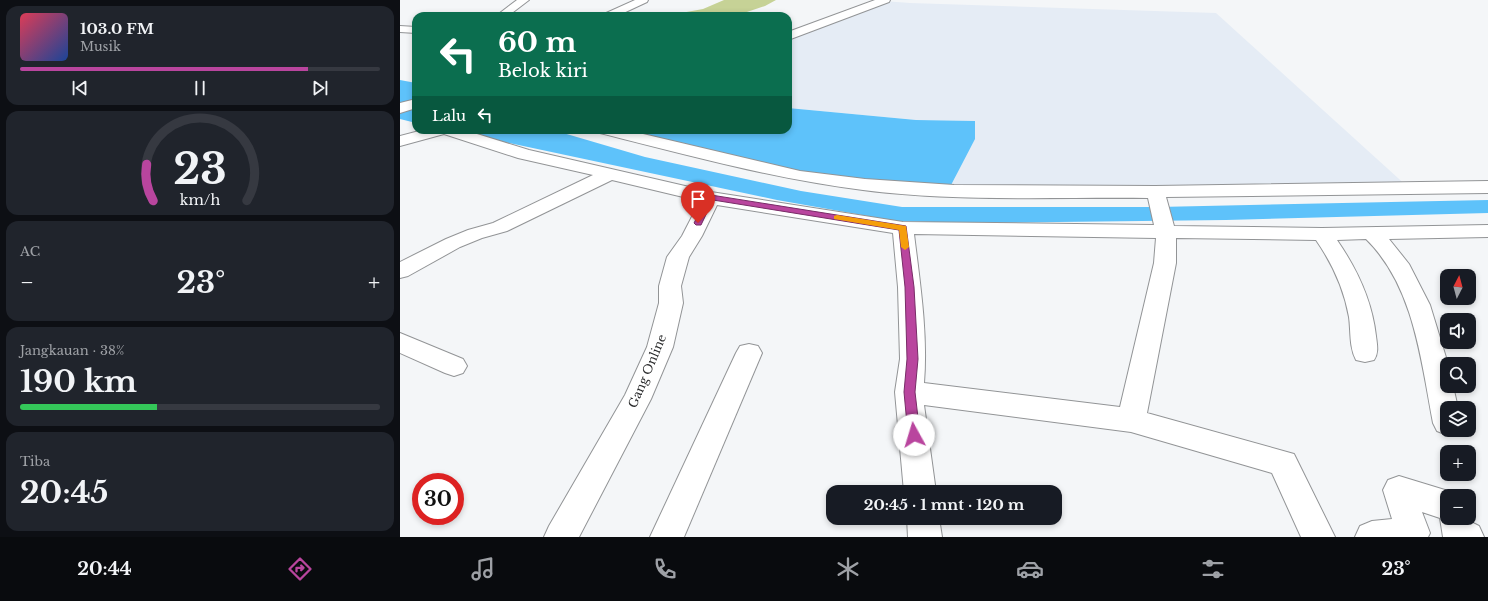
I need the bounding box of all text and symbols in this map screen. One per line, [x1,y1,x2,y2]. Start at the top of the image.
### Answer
text: 103.0 FM [80,19,154,38]
text: 60 m [498,25,576,60]
icon: left [432,28,484,80]
text: Musik [80,38,121,55]
text: Belok kiri [498,60,588,82]
icon: previous [69,77,91,99]
icon: pause [189,77,211,99]
icon: next [309,77,331,99]
icon: left [474,104,496,126]
text: Lalu [432,106,466,125]
text: 23 [173,144,227,195]
pin [681,182,715,223]
icon: arrive [687,188,709,210]
text: km/h [180,191,220,209]
text: AC [20,243,40,260]
text: 23° [177,264,225,301]
text: − [20,269,34,296]
text: + [368,269,380,296]
north arrow [1440,269,1476,305]
map controls [1440,269,1476,525]
button: sound [1440,313,1476,349]
street label: Gang Online [625,332,669,410]
text: Jangkauan · 38% [20,342,125,359]
button: search [1440,357,1476,393]
text: 190 km [20,363,137,400]
button: layers [1440,401,1476,437]
position arrow [893,414,935,456]
button: + [1440,445,1476,481]
text: Tiba [20,453,50,470]
speed limit sign: 30 [412,473,464,525]
text: 20:45 [20,474,108,511]
button: − [1440,489,1476,525]
text: 20:45 · 1 mnt · 120 m [864,495,1024,514]
icon: directions [286,555,314,583]
icon: music [469,555,497,583]
icon: phone [651,555,679,583]
icon: climate [834,555,862,583]
icon: car [1016,555,1044,583]
icon: filters [1199,555,1227,583]
text: 20:44 [77,558,132,580]
text: 23° [1381,558,1411,580]

